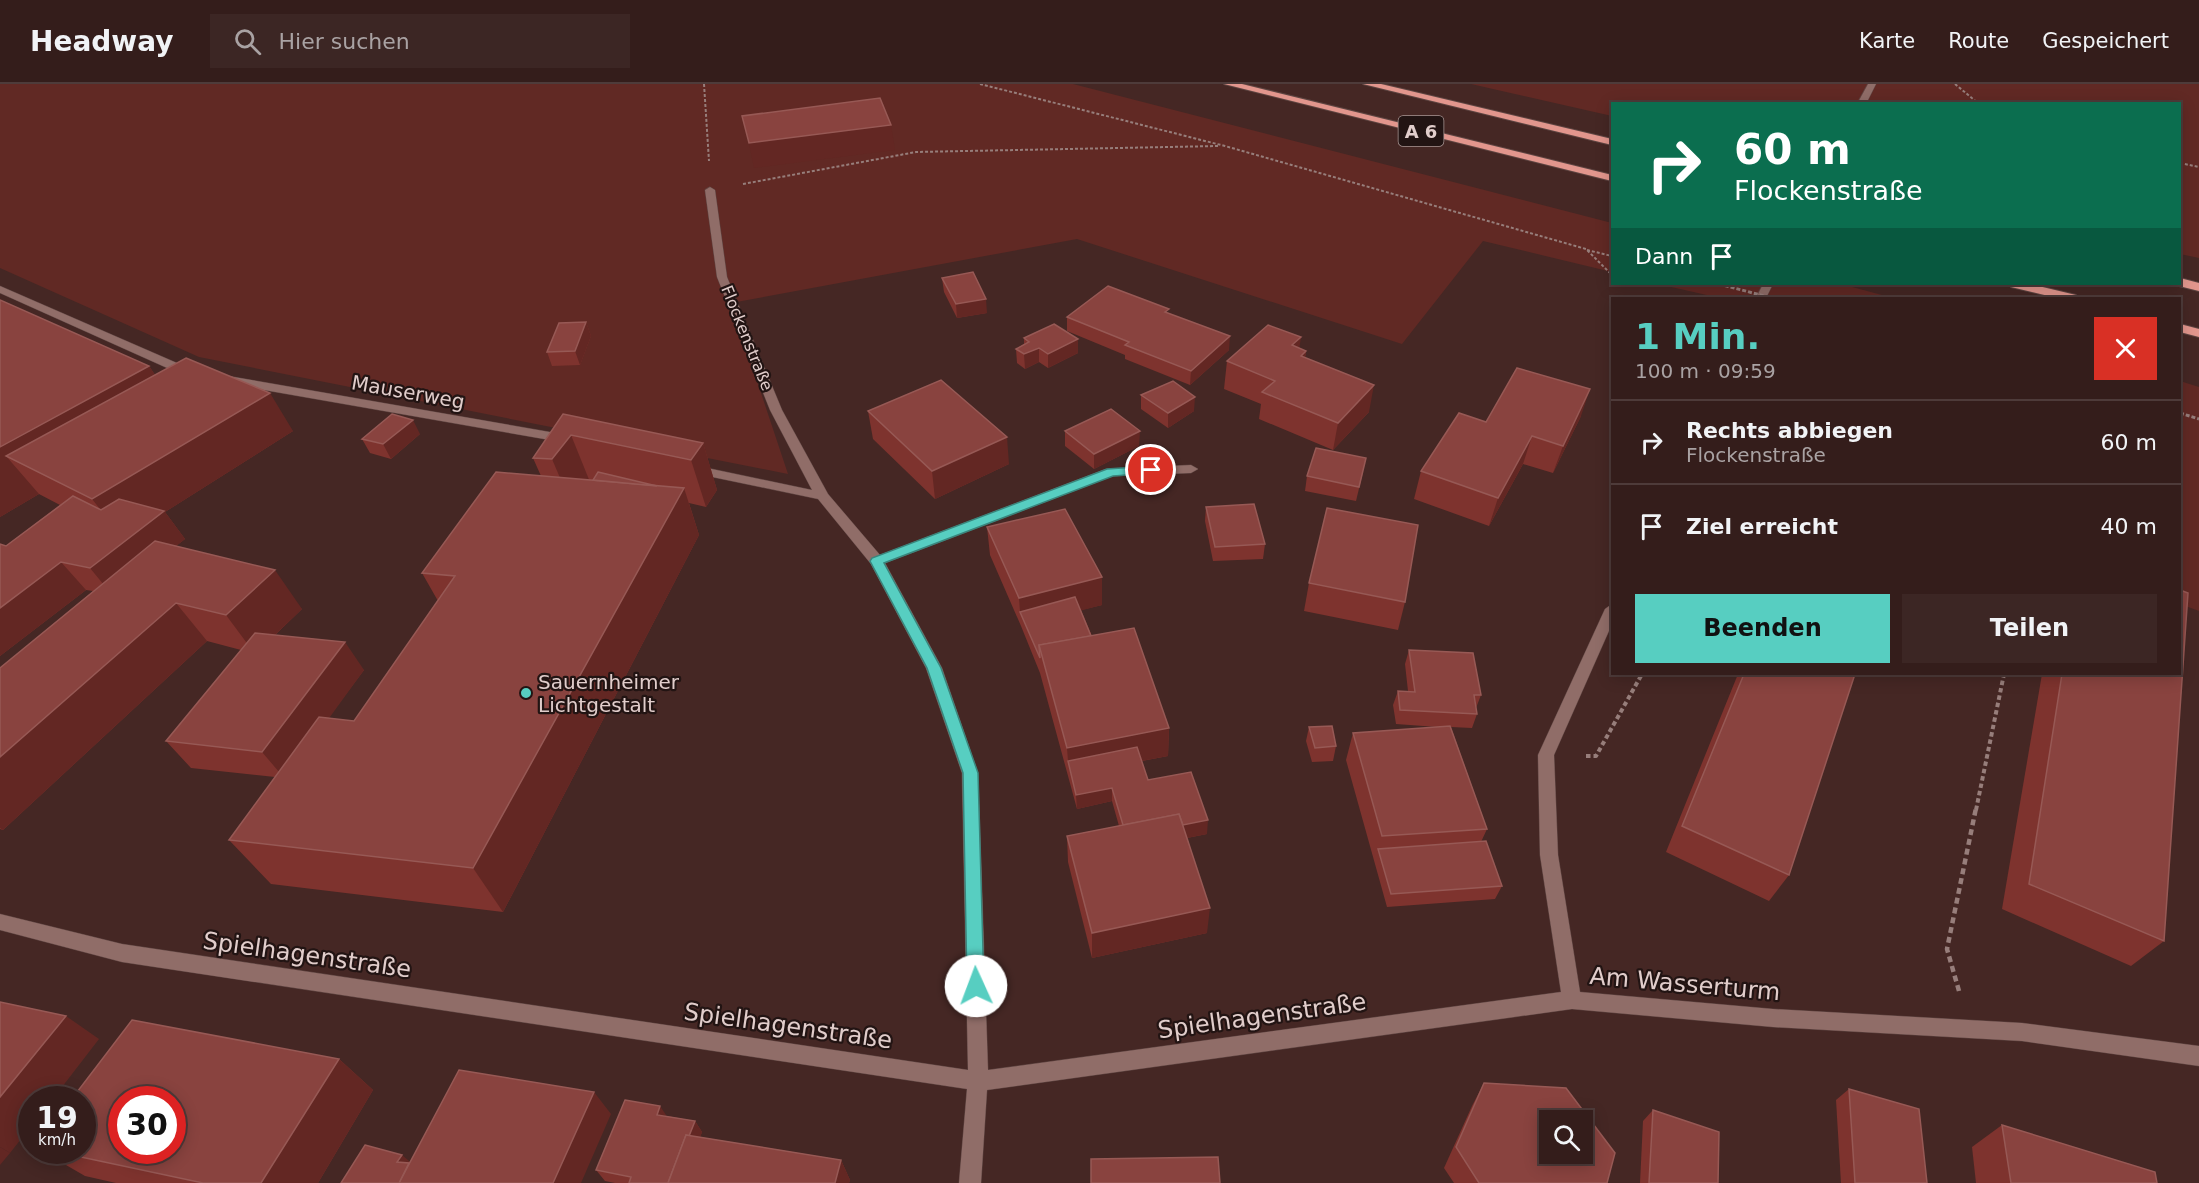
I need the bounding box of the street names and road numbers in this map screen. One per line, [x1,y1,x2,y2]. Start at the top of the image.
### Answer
road number: A 6 [1398,116,1444,146]
street label: Flockenstraße [717,283,777,393]
street label: Mauserweg [350,370,466,414]
street label: Spielhagenstraße [201,927,413,983]
street label: Am Wasserturm [1588,962,1782,1006]
street label: Spielhagenstraße [1156,988,1368,1044]
street label: Spielhagenstraße [682,998,894,1054]

